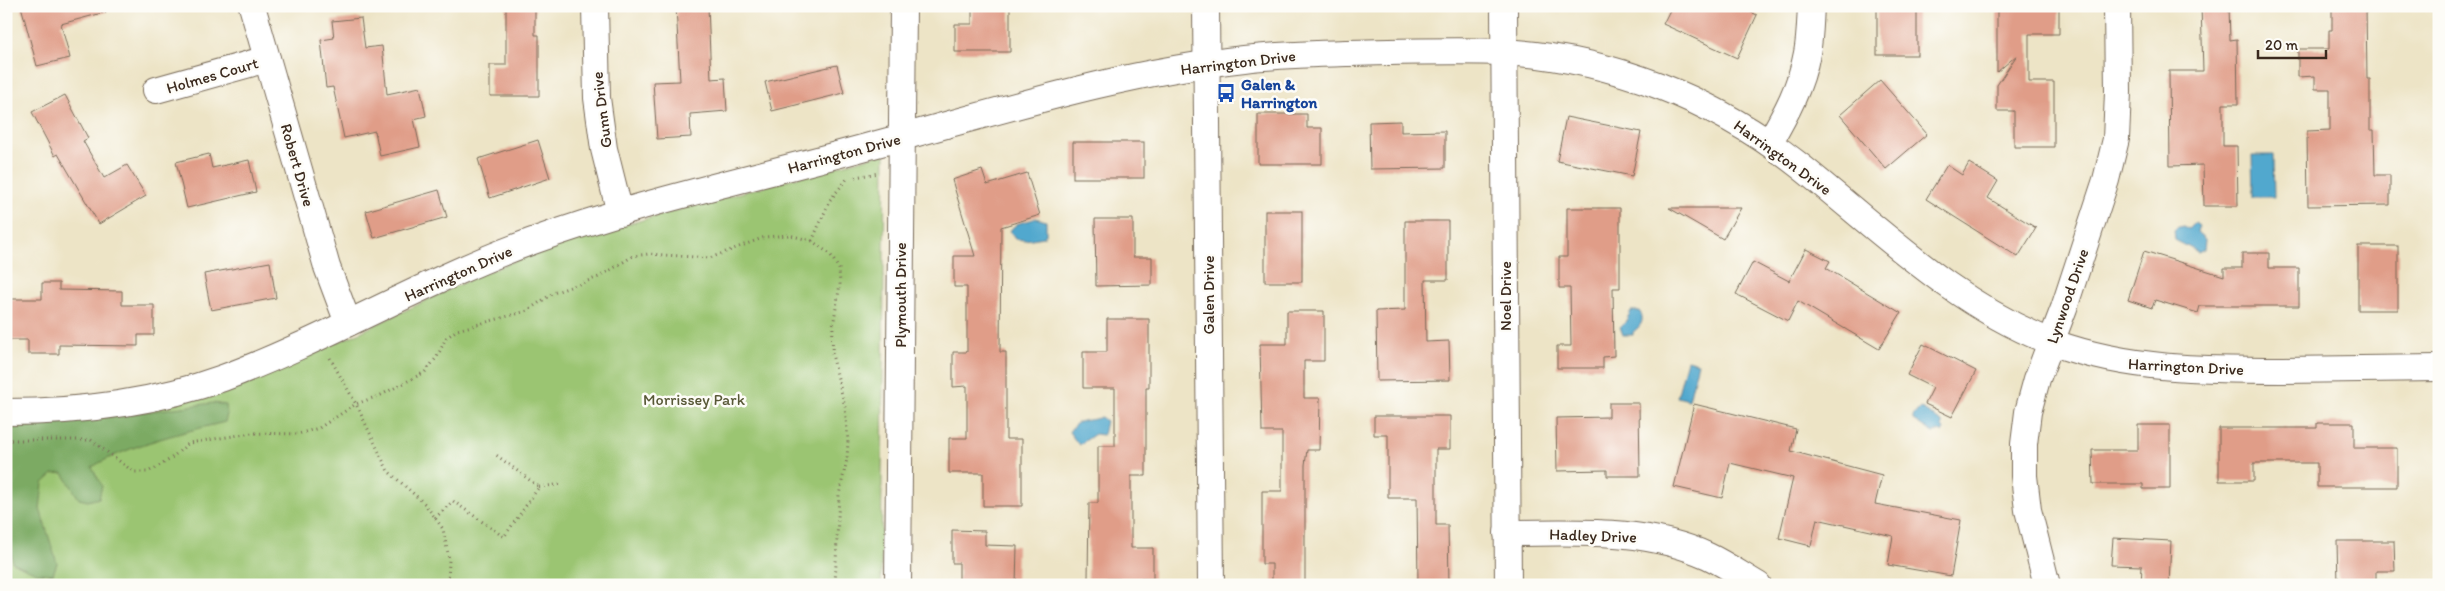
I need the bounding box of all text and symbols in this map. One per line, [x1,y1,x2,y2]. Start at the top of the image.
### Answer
scale bar [2258,28,2325,60]
text: 20 m [2265,36,2299,54]
street label: Harrington Drive [1179,46,1297,79]
street label: Holmes Court [164,53,260,98]
street label: Gunn Drive [587,70,616,149]
place label: Galen & Harrington [1241,75,1318,113]
bus stop icon: Galen & Harrington [1215,82,1237,104]
street label: Harrington Drive [1730,116,1835,199]
street label: Robert Drive [277,121,318,209]
street label: Harrington Drive [786,129,903,178]
street label: Harrington Drive [401,241,515,306]
street label: Plymouth Drive [891,242,910,348]
street label: Lynwood Drive [2042,246,2093,346]
street label: Galen Drive [1199,255,1218,335]
street label: Noel Drive [1496,261,1515,331]
street label: Harrington Drive [2128,354,2244,379]
park label: Morrissey Park [643,390,746,409]
street label: Hadley Drive [1549,524,1637,547]

